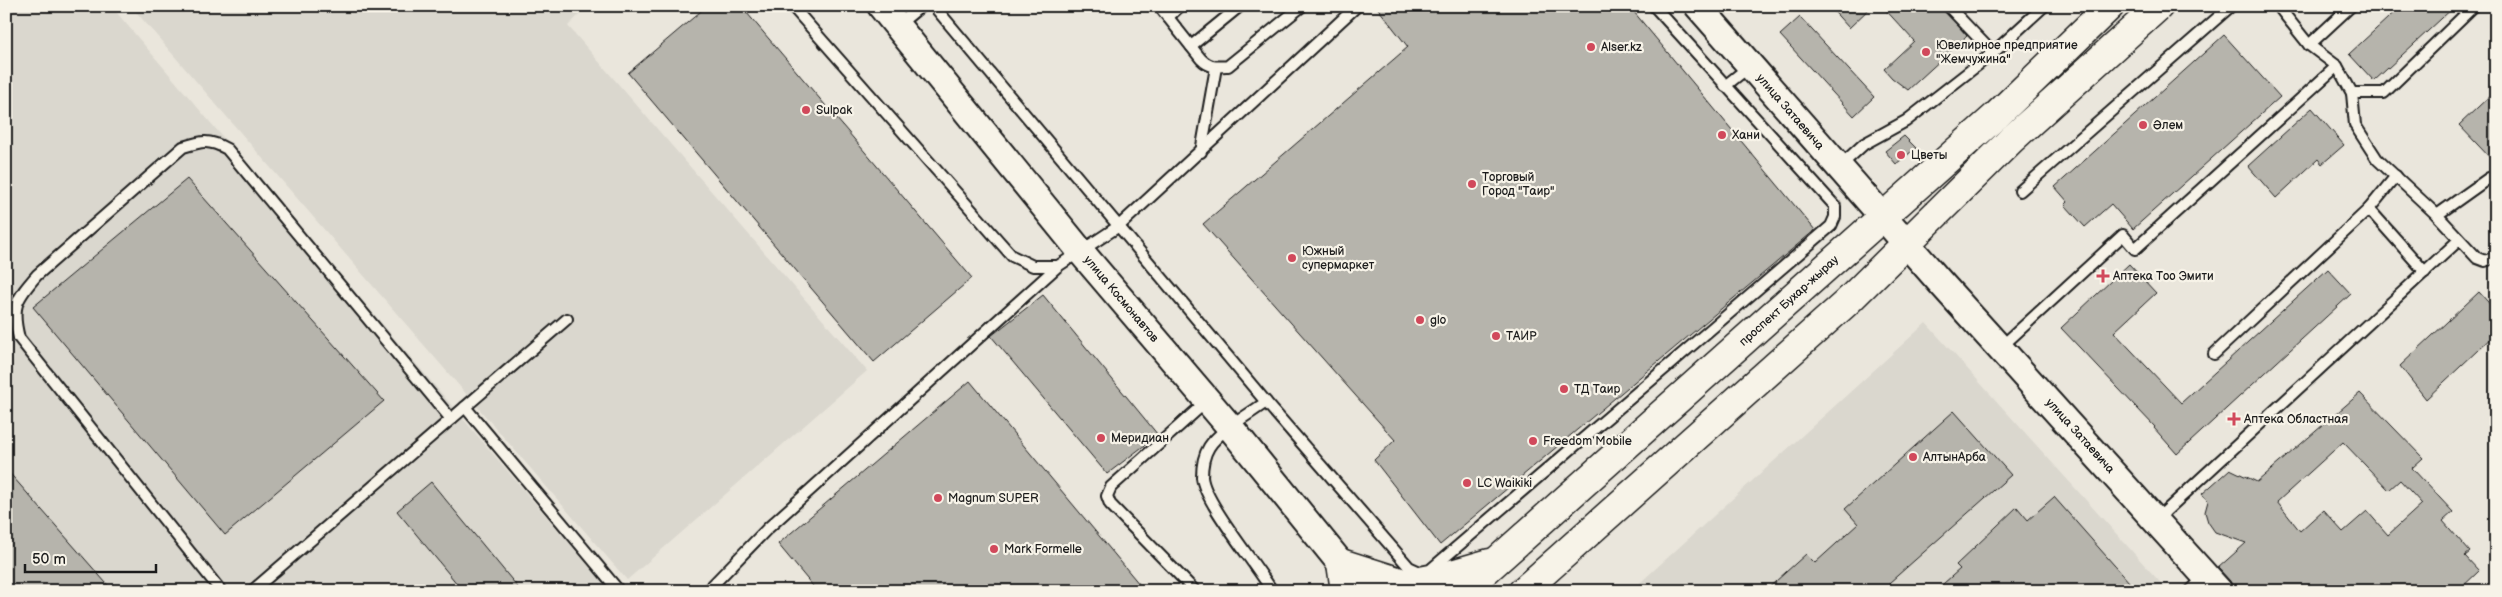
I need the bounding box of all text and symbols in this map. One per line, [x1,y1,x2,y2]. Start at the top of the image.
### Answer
place label: Ювелирное предприятие "Жемчужина" [1936,38,2078,67]
place label: Alser.kz [1601,40,1642,55]
marker: Alser.kz [1585,41,1597,53]
marker: Ювелирное предприятие "Жемчужина" [1920,46,1932,58]
street label: улица Затаевича [1753,71,1827,153]
place label: Sulpak [816,103,852,118]
marker: Sulpak [800,104,812,116]
place label: Әлем [2153,118,2183,133]
marker: Әлем [2137,119,2149,131]
place label: Хани [1732,128,1760,143]
marker: Хани [1716,129,1728,141]
place label: Цветы [1911,148,1947,163]
marker: Цветы [1895,149,1907,161]
place label: Торговый Город "Таир" [1482,170,1555,199]
marker: Торговый Город "Таир" [1466,178,1478,190]
place label: Южный супермаркет [1302,244,1375,273]
marker: Южный супермаркет [1286,252,1298,264]
street label: проспект Бухар-жырау [1736,252,1842,350]
street label: улица Космонавтов [1080,253,1162,346]
place label: Аптека Тоо Эмити [2112,269,2214,284]
marker: Аптека Тоо Эмити [2097,270,2109,282]
place label: glo [1430,313,1447,328]
marker: glo [1414,314,1426,326]
place label: ТАИР [1506,329,1537,344]
marker: ТАИР [1490,330,1502,342]
place label: ТД Таир [1574,382,1620,397]
marker: ТД Таир [1558,383,1570,395]
street label: улица Затаевича [2042,395,2118,477]
place label: Аптека Областная [2243,412,2348,427]
marker: Аптека Областная [2228,413,2240,425]
place label: Меридиан [1111,431,1169,446]
marker: Меридиан [1095,432,1107,444]
place label: Freedom Mobile [1543,434,1632,449]
marker: Freedom Mobile [1527,435,1539,447]
place label: АлтынАрба [1922,450,1986,465]
marker: АлтынАрба [1907,451,1919,463]
place label: LC Waikiki [1477,476,1532,491]
marker: LC Waikiki [1461,477,1473,489]
place label: Magnum SUPER [948,491,1039,506]
marker: Magnum SUPER [932,492,944,504]
scale bar [25,542,156,574]
place label: Mark Formelle [1004,542,1082,557]
marker: Mark Formelle [988,543,1000,555]
text: 50 m [32,550,66,569]

